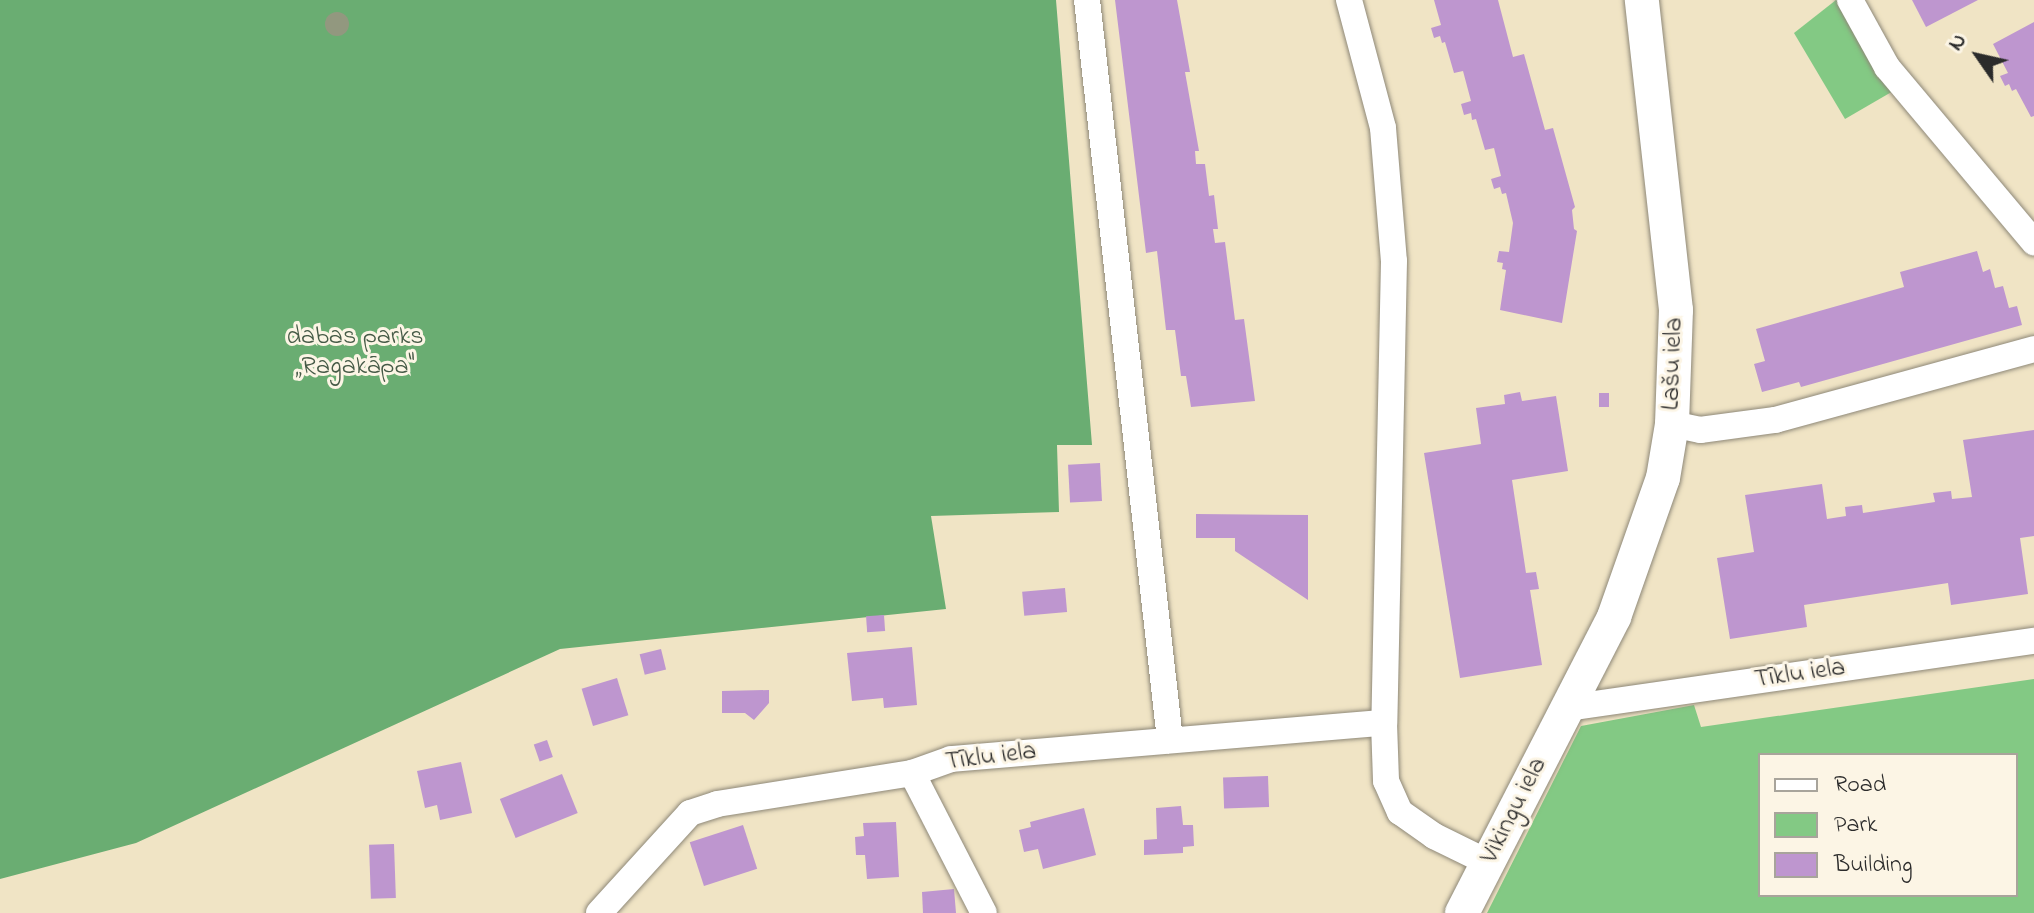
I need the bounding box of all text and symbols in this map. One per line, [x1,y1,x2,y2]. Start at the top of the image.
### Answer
north arrow [1938,16,2018,96]
text: N [1941,27,1976,58]
street label: Lašu iela [1657,317,1691,411]
park label: dabas parks „Ragakāpa" [286,322,424,384]
street label: Tīklu iela [1753,653,1847,697]
street label: Tīklu iela [944,737,1038,779]
street label: Vikingu iela [1475,753,1555,869]
legend [1758,753,2018,897]
text: Road [1834,768,1886,803]
text: Park [1834,808,1877,843]
text: Building [1834,848,1913,883]

